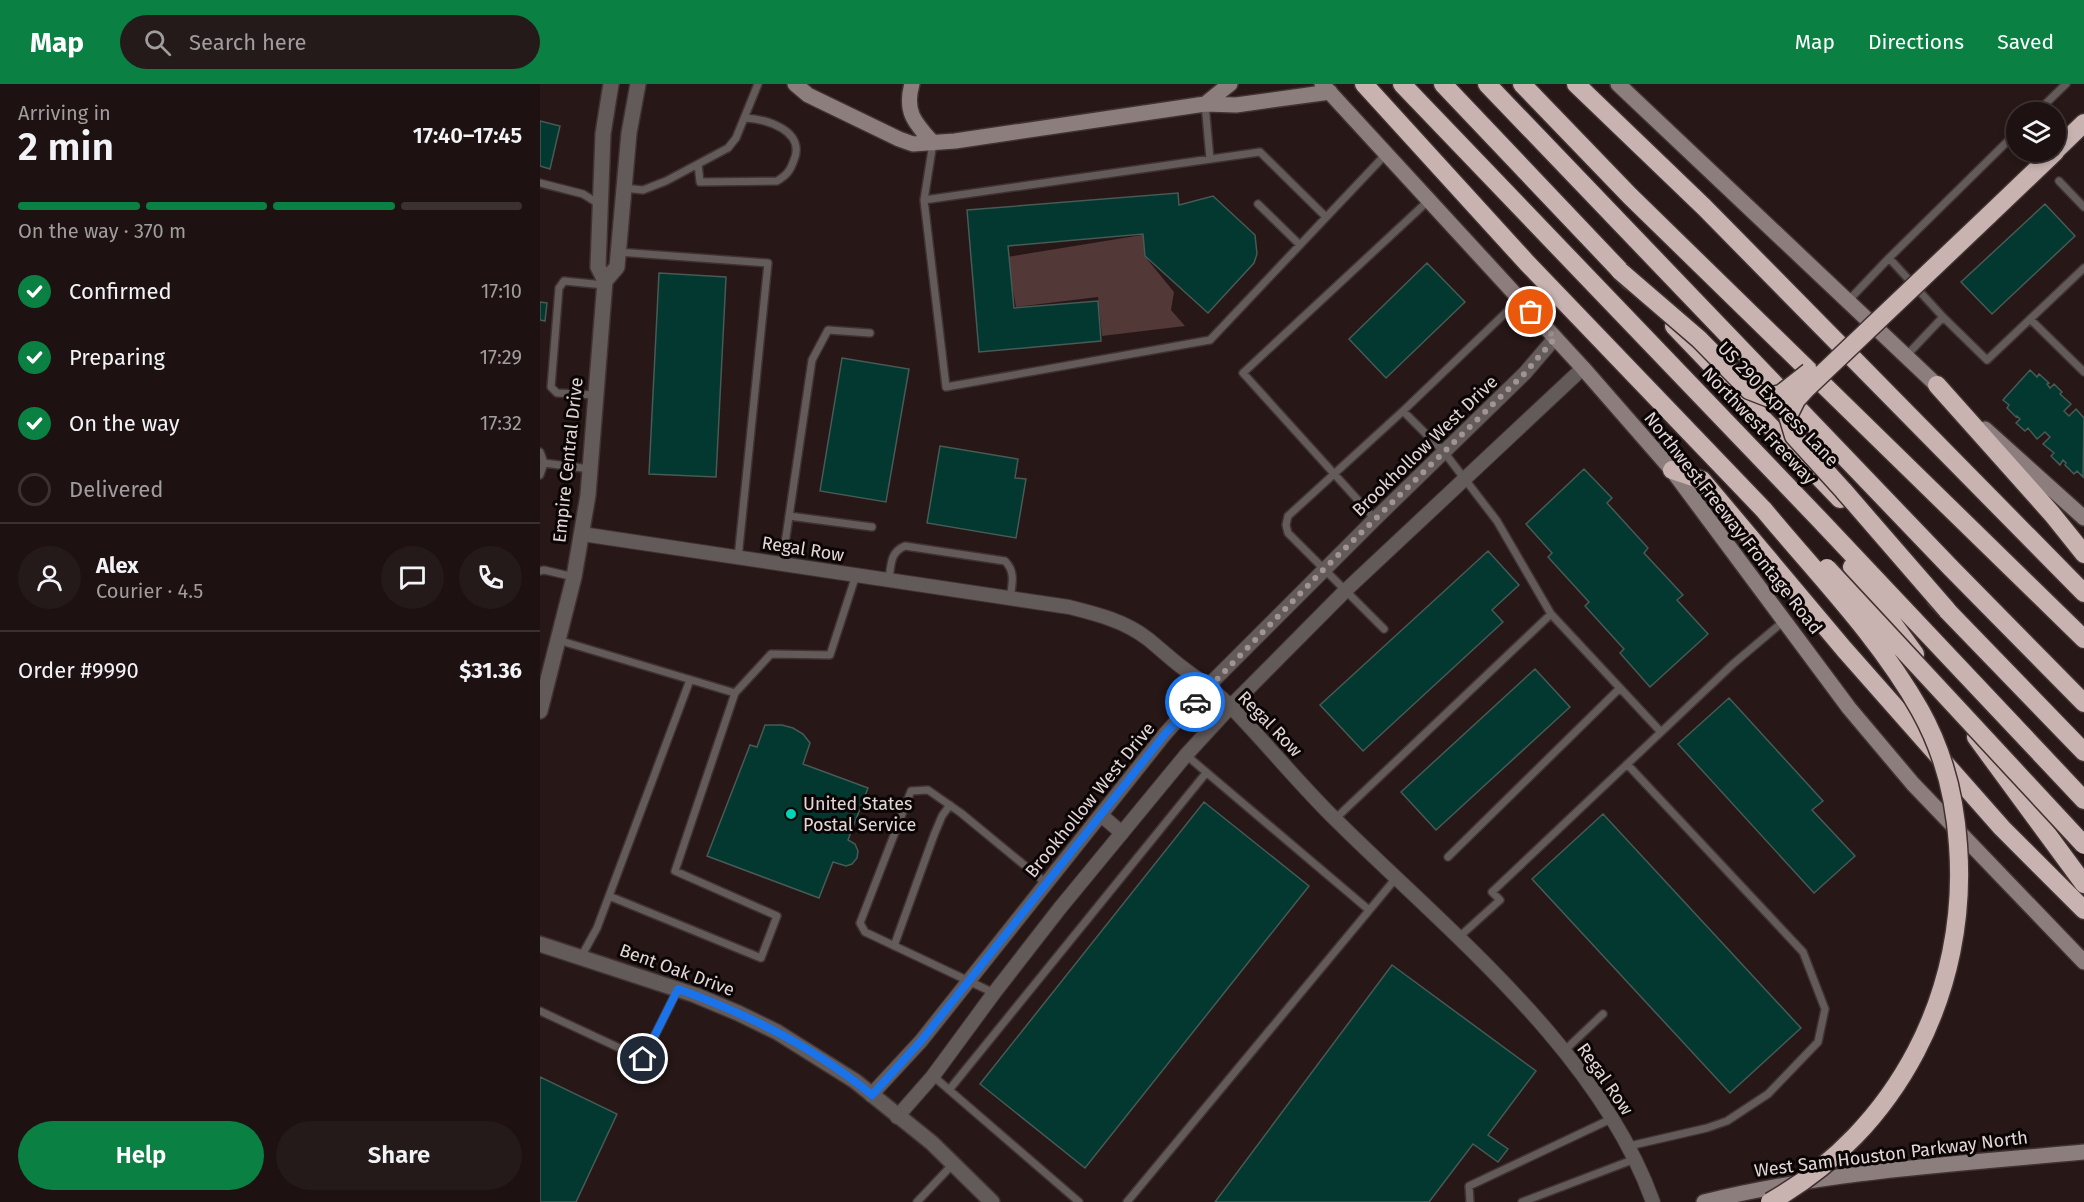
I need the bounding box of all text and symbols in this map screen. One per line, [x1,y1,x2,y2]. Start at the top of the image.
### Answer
search box [120,15,540,69]
text: Map [30,26,84,59]
icon: search [141,26,174,59]
text: Search here [189,29,307,56]
text: Map [1795,29,1835,55]
text: Directions [1868,29,1964,55]
text: Saved [1997,29,2054,55]
text: Arriving in [18,101,111,125]
map controls [2006,102,2066,162]
button: layers [2006,102,2066,162]
text: 17:40–17:45 [413,122,522,149]
text: 2 min [18,124,114,170]
text: On the way · 370 m [18,219,186,243]
icon: check [18,275,51,308]
text: Confirmed [69,278,172,305]
text: 17:10 [481,279,522,303]
pin [1505,286,1556,337]
icon: bag [1514,295,1547,328]
street label: US 290 Express Lane [1713,337,1843,471]
icon: check [18,341,51,374]
text: Preparing [69,344,165,371]
text: 17:29 [479,345,522,369]
street label: Northwest Freeway [1697,363,1821,489]
street label: Brookhollow West Drive [1348,371,1502,521]
street label: Empire Central Drive [548,376,588,544]
icon: check [18,407,51,440]
street label: Northwest Freeway Frontage Road [1639,407,1827,639]
text: On the way [69,410,180,437]
text: 17:32 [480,411,522,435]
text: Delivered [69,476,164,503]
street label: Regal Row [760,532,846,566]
button: person [18,546,81,609]
button: chat [381,546,444,609]
button: phone [459,546,522,609]
text: Alex [96,552,139,579]
text: Courier · 4.5 [96,579,203,603]
text: Order #9990 [18,657,139,684]
text: $31.36 [459,657,522,684]
courier [1165,672,1225,732]
icon: car [1179,686,1212,719]
street label: Regal Row [1233,686,1307,762]
street label: Brookhollow West Drive [1021,718,1159,882]
place label: United States Postal Service [803,793,916,836]
marker: United States Postal Service [784,807,798,821]
street label: Bent Oak Drive [616,939,738,1001]
pin [617,1033,668,1084]
street label: Regal Row [1572,1039,1638,1119]
icon: home [626,1042,659,1075]
button: Help [18,1121,264,1190]
button: Share [276,1121,522,1190]
street label: West Sam Houston Parkway North [1753,1126,2029,1182]

